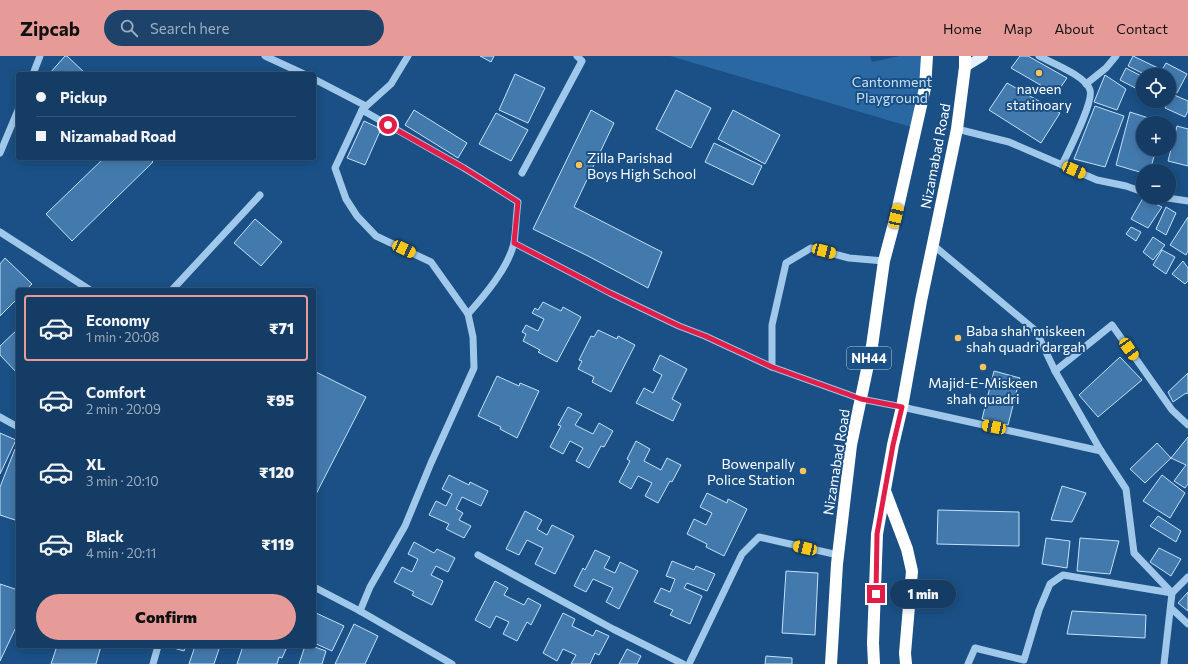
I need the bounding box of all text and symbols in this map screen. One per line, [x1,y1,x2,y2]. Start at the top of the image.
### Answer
search box [104,10,384,46]
text: Zipcab [20,17,80,40]
icon: search [118,17,140,39]
text: Search here [150,19,229,37]
text: Home [943,20,982,37]
text: Map [1004,20,1032,37]
text: About [1054,20,1094,37]
text: Contact [1116,20,1168,37]
marker: naveen statinoary [1034,68,1044,78]
map controls [1136,68,1176,204]
button: locate [1136,68,1176,108]
park label: Cantonment Playground [852,73,932,106]
place label: naveen statinoary [1006,80,1072,113]
text: Pickup [60,88,107,106]
street label: Nizamabad Road [916,102,954,210]
route start [379,116,397,134]
button: + [1136,116,1176,156]
text: Nizamabad Road [60,127,176,145]
place label: Zilla Parishad Boys High School [587,149,696,182]
marker: Zilla Parishad Boys High School [574,160,584,170]
car [1061,160,1087,180]
button: − [1136,164,1176,204]
car [887,203,905,229]
car [391,238,417,260]
car [811,242,837,260]
icon: car [38,310,74,346]
text: Economy [86,311,150,329]
text: ₹71 [269,319,294,337]
place label: Baba shah miskeen shah quadri dargah [966,322,1086,355]
text: 1 min · 20:08 [86,329,159,345]
marker: Baba shah miskeen shah quadri dargah [953,333,963,343]
car [1117,336,1141,362]
road number: NH44 [847,347,891,369]
marker: Majid-E-Miskeen shah quadri [978,362,988,372]
place label: Majid-E-Miskeen shah quadri [928,374,1038,407]
icon: car [38,382,74,418]
text: Comfort [86,383,146,401]
text: ₹95 [266,391,294,409]
text: 2 min · 20:09 [86,401,161,417]
street label: Nizamabad Road [819,408,853,516]
car [981,419,1007,435]
icon: car [38,454,74,490]
text: XL [86,455,105,473]
place label: Bowenpally Police Station [707,455,795,488]
text: ₹120 [259,463,294,481]
marker: Bowenpally Police Station [798,466,808,476]
text: 3 min · 20:10 [86,473,159,489]
icon: car [38,526,74,562]
text: Black [86,527,124,545]
text: ₹119 [261,535,294,553]
car [792,539,818,557]
text: 4 min · 20:11 [86,545,156,561]
callout: 1 min [890,580,956,608]
route end [867,585,885,603]
text: 1 min [907,586,939,602]
button: Confirm [36,594,296,640]

